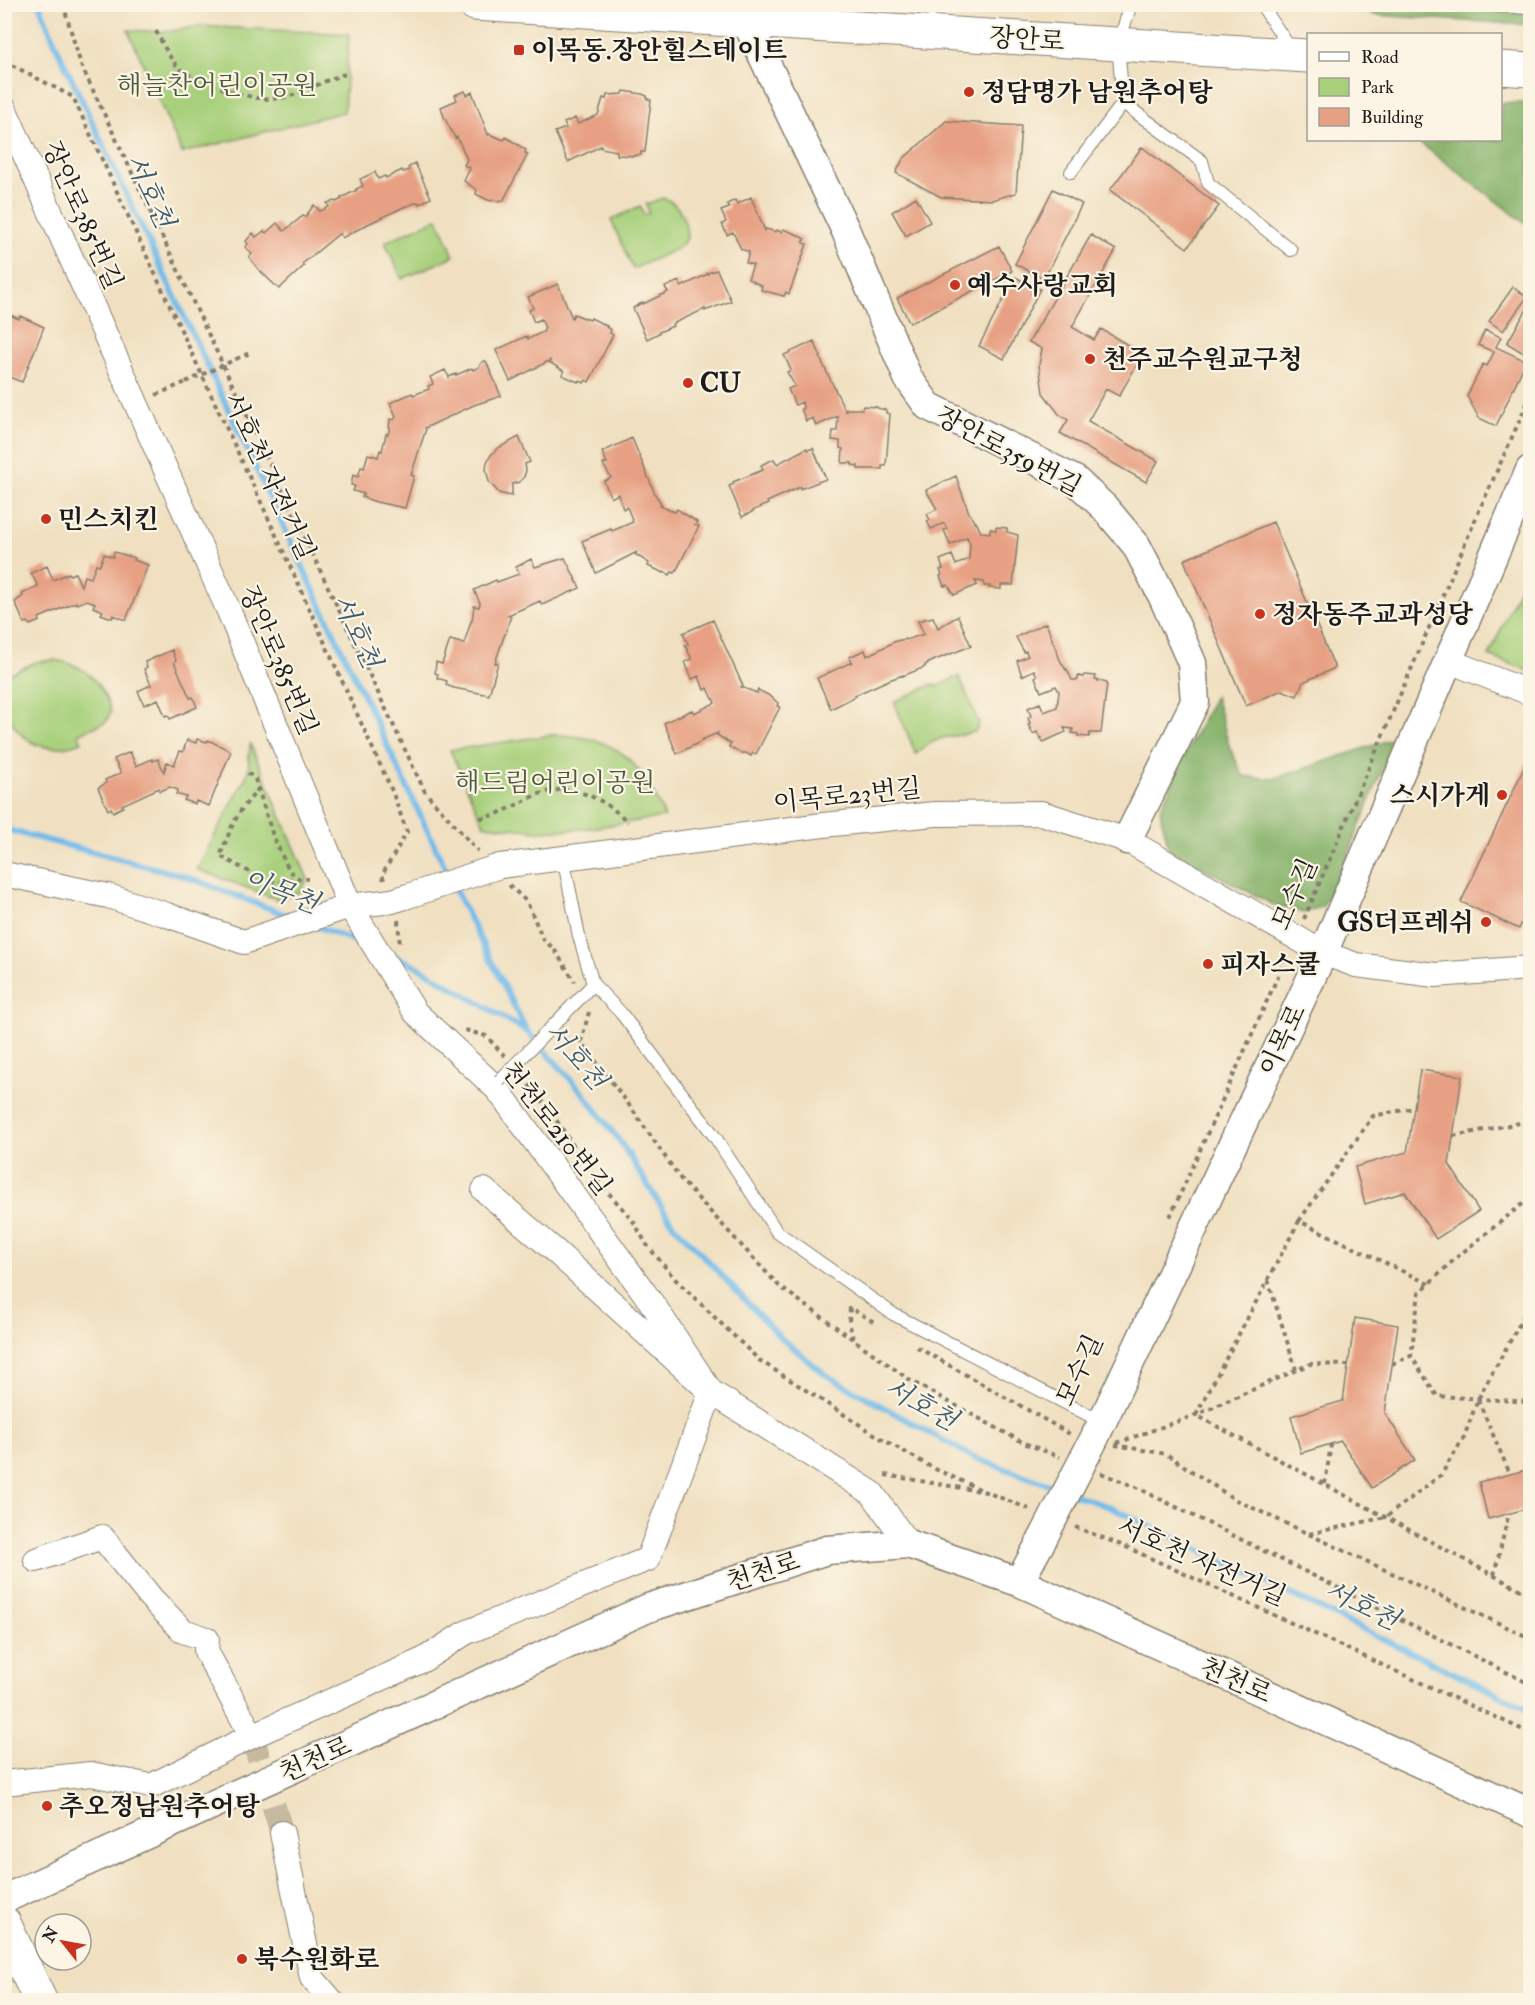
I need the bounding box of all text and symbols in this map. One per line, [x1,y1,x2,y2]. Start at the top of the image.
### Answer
street label: 장안로 [988,21,1066,59]
legend [1307,33,1502,141]
place label: 이목동.장안힐스테이트 [531,35,787,67]
marker: 이목동.장안힐스테이트 [512,43,526,57]
text: Road [1361,46,1399,69]
park label: 해늘찬어린이공원 [117,70,317,102]
text: Park [1361,76,1394,99]
place label: 정담명가 남원추어탕 [981,77,1213,109]
marker: 정담명가 남원추어탕 [962,85,976,99]
text: Building [1361,106,1424,129]
street label: 장안로385번길 [35,136,129,295]
water label: 서호천 [118,149,182,235]
place label: 예수사랑교회 [967,270,1118,302]
marker: 예수사랑교회 [948,278,962,292]
place label: 천주교수원교구청 [1102,344,1303,376]
marker: 천주교수원교구청 [1083,352,1097,366]
place label: CU [700,368,741,400]
marker: CU [681,376,695,390]
street label: 서호천 자전거길 [216,388,322,565]
street label: 장안로359번길 [930,400,1087,504]
place label: 민스치킨 [58,504,158,536]
marker: 민스치킨 [39,512,53,526]
street label: 장안로385번길 [232,581,324,740]
water label: 서호천 [325,589,389,675]
place label: 정자동주교과성당 [1272,599,1474,631]
marker: 정자동주교과성당 [1253,607,1267,621]
park label: 해드림어린이공원 [455,767,655,799]
street label: 이목로23번길 [771,772,923,820]
place label: 스시가게 [1390,780,1490,812]
marker: 스시가게 [1495,788,1509,802]
street label: 모수길 [1265,853,1325,935]
water label: 이목천 [238,862,325,922]
place label: GS더프레쉬 [1337,907,1474,939]
marker: GS더프레쉬 [1479,915,1493,929]
place label: 피자스쿨 [1220,949,1320,981]
marker: 피자스쿨 [1201,957,1215,971]
street label: 이목로 [1252,1000,1313,1081]
water label: 서호천 [538,1016,615,1098]
street label: 천천로210번길 [494,1055,618,1202]
street label: 모수길 [1049,1330,1110,1411]
water label: 서호천 [879,1371,965,1439]
street label: 서호천 자전거길 [1112,1510,1291,1613]
street label: 천천로 [723,1545,804,1599]
water label: 서호천 [1319,1573,1406,1638]
street label: 천천로 [1195,1651,1277,1711]
street label: 천천로 [274,1730,356,1790]
place label: 추오정남원추어탕 [59,1791,261,1823]
marker: 추오정남원추어탕 [40,1799,54,1813]
north arrow [33,1912,93,1972]
text: N [38,1923,64,1947]
place label: 북수원화로 [254,1944,380,1976]
marker: 북수원화로 [235,1952,249,1966]

